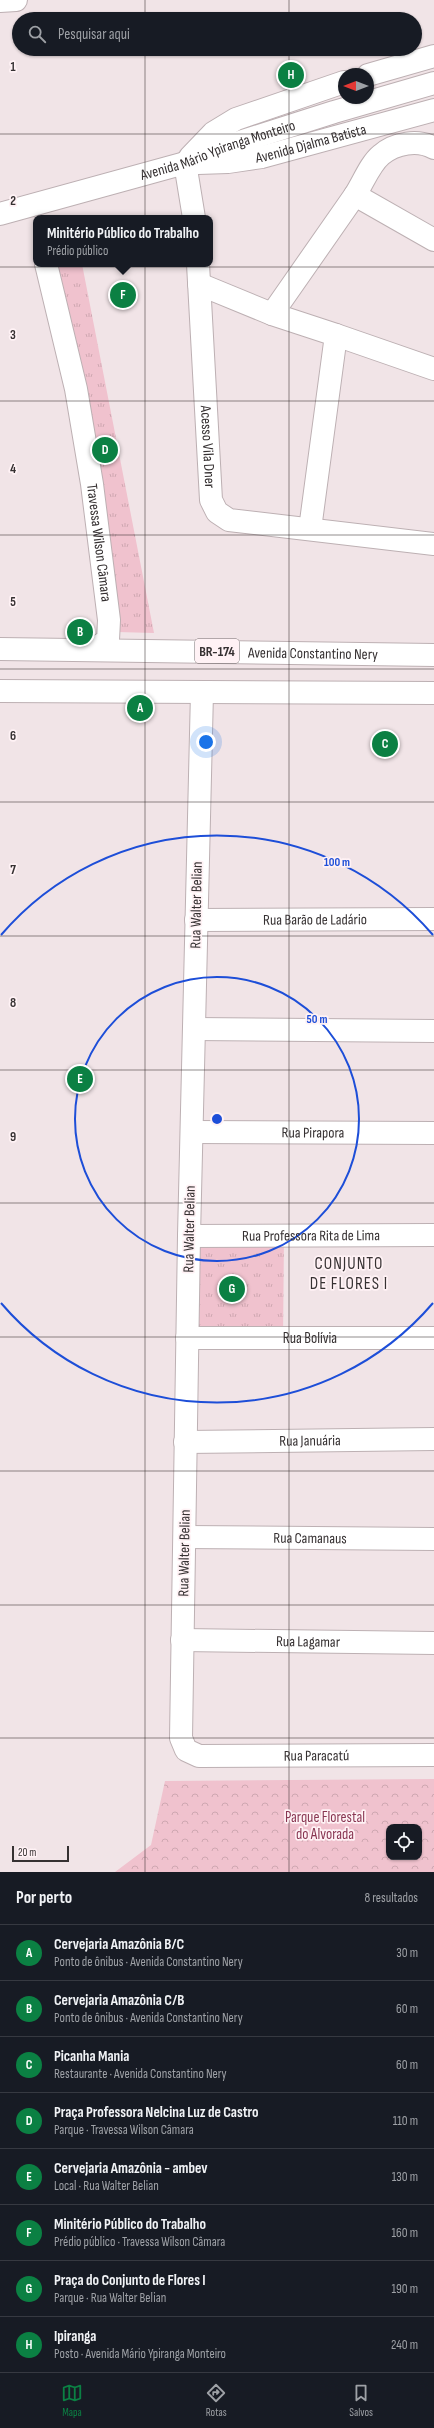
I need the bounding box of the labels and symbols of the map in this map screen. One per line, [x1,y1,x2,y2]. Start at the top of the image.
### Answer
text: 1 [10,59,16,75]
pin: H [278,60,304,90]
north arrow [338,68,374,104]
street label: Avenida Mário Ypiranga Monteiro [137,116,298,185]
street label: Avenida Djalma Batista [254,120,369,168]
text: 2 [10,193,16,209]
pin: F [110,280,136,310]
text: 3 [10,327,16,343]
street label: Acesso Vila Dner [196,404,219,489]
pin: D [92,435,118,465]
text: 4 [10,461,16,477]
street label: Travessa Wilson Câmara [82,482,116,603]
text: 5 [10,594,16,610]
pin: B [67,617,93,647]
road number: BR-174 [195,639,239,663]
street label: Avenida Constantino Nery [247,643,378,664]
pin: A [127,693,153,723]
text: 6 [10,728,16,744]
pin: C [372,729,398,759]
your location [196,732,216,752]
text: 100 m [324,855,350,870]
street label: Rua Walter Belian [186,861,207,949]
text: 7 [10,862,16,878]
street label: Rua Barão de Ladário [263,910,367,930]
text: 8 [10,995,16,1011]
text: 50 m [307,1012,327,1027]
pin: E [67,1064,93,1094]
centre of rings [210,1112,224,1126]
street label: Rua Pirapora [282,1123,345,1143]
text: 9 [10,1129,16,1145]
street label: Rua Walter Belian [179,1185,200,1273]
street label: Rua Professora Rita de Lima [242,1226,380,1246]
district label: CONJUNTO DE FLORES I [310,1254,388,1294]
pin: G [219,1274,245,1304]
street label: Rua Bolívia [283,1329,337,1348]
street label: Rua Januária [279,1431,341,1451]
street label: Rua Walter Belian [174,1509,195,1597]
street label: Rua Camanaus [273,1529,347,1548]
street label: Rua Lagamar [276,1632,341,1652]
street label: Rua Paracatú [284,1746,349,1766]
park label: Parque Florestal do Alvorada [285,1808,365,1844]
scale bar [12,1844,69,1863]

